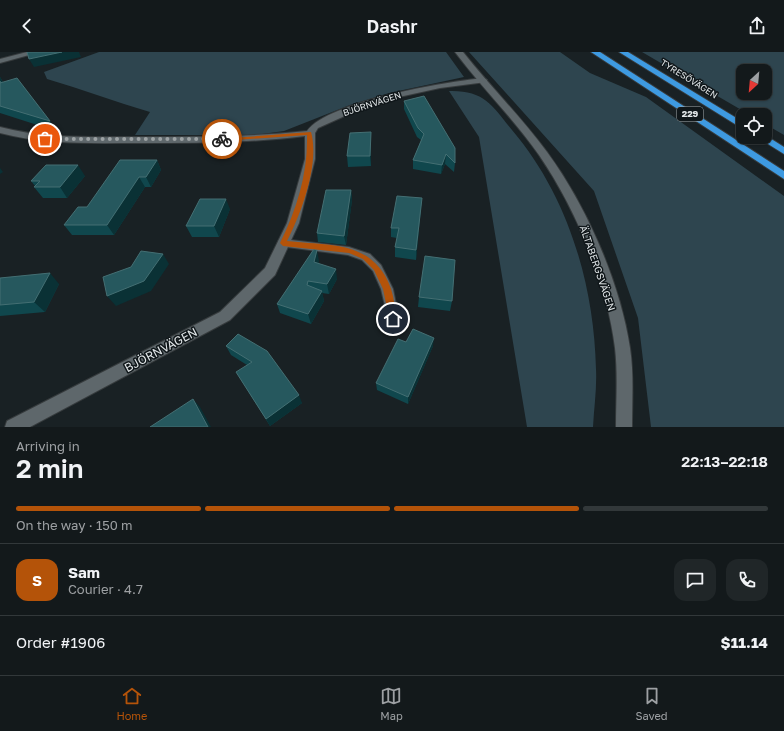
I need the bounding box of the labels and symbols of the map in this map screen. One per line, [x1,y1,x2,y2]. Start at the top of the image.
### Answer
street label: TYRESÖVÄGEN [659,57,720,101]
north arrow [736,64,772,100]
street label: BJÖRNVÄGEN [341,89,402,118]
road number: 229 [677,107,703,121]
courier [202,119,242,159]
pin [28,122,62,156]
street label: ÄLTABERGSVÄGEN [578,223,619,312]
pin [376,302,410,336]
street label: BJÖRNVÄGEN [122,324,200,375]

